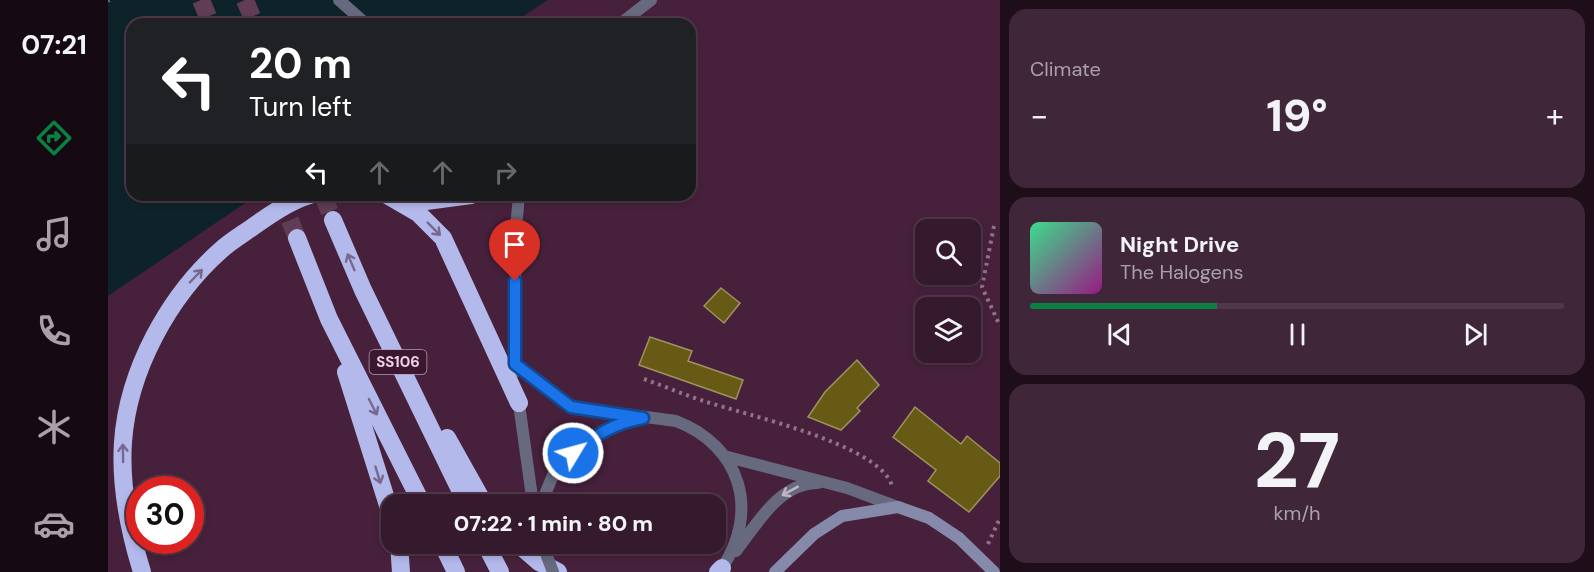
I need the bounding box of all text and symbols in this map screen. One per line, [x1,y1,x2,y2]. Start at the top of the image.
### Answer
text: 07:21 [21,27,87,62]
text: 20 m [249,36,352,91]
icon: left [150,42,228,120]
text: Climate [1030,56,1101,82]
text: 19° [1266,86,1328,145]
text: Turn left [249,89,352,124]
text: − [1030,94,1048,137]
text: + [1546,94,1564,137]
icon: directions [33,117,75,159]
icon: left [300,156,333,189]
icon: ahead [363,156,396,189]
icon: ahead [426,156,459,189]
icon: right [489,156,522,189]
icon: music [33,213,75,255]
pin [489,219,540,281]
map controls [915,219,981,363]
button: search [915,219,981,285]
one-way arrow [427,222,442,236]
icon: arrive [498,228,531,261]
text: Night Drive [1120,230,1239,259]
one-way arrow [345,253,356,271]
text: The Halogens [1120,259,1243,285]
one-way arrow [189,269,203,284]
button: layers [915,297,981,363]
icon: phone [33,310,75,352]
icon: previous [1103,318,1136,351]
icon: pause [1281,318,1314,351]
icon: next [1459,318,1492,351]
road number: SS106 [370,350,426,374]
one-way arrow [368,397,379,415]
icon: climate [33,406,75,448]
text: 27 [1254,410,1340,511]
position arrow [541,421,605,485]
one-way arrow [117,443,129,463]
one-way arrow [373,465,384,484]
speed limit sign: 30 [126,476,204,554]
one-way arrow [782,485,799,497]
text: km/h [1273,500,1321,526]
icon: car [33,503,75,545]
text: 07:22 · 1 min · 80 m [454,509,653,538]

